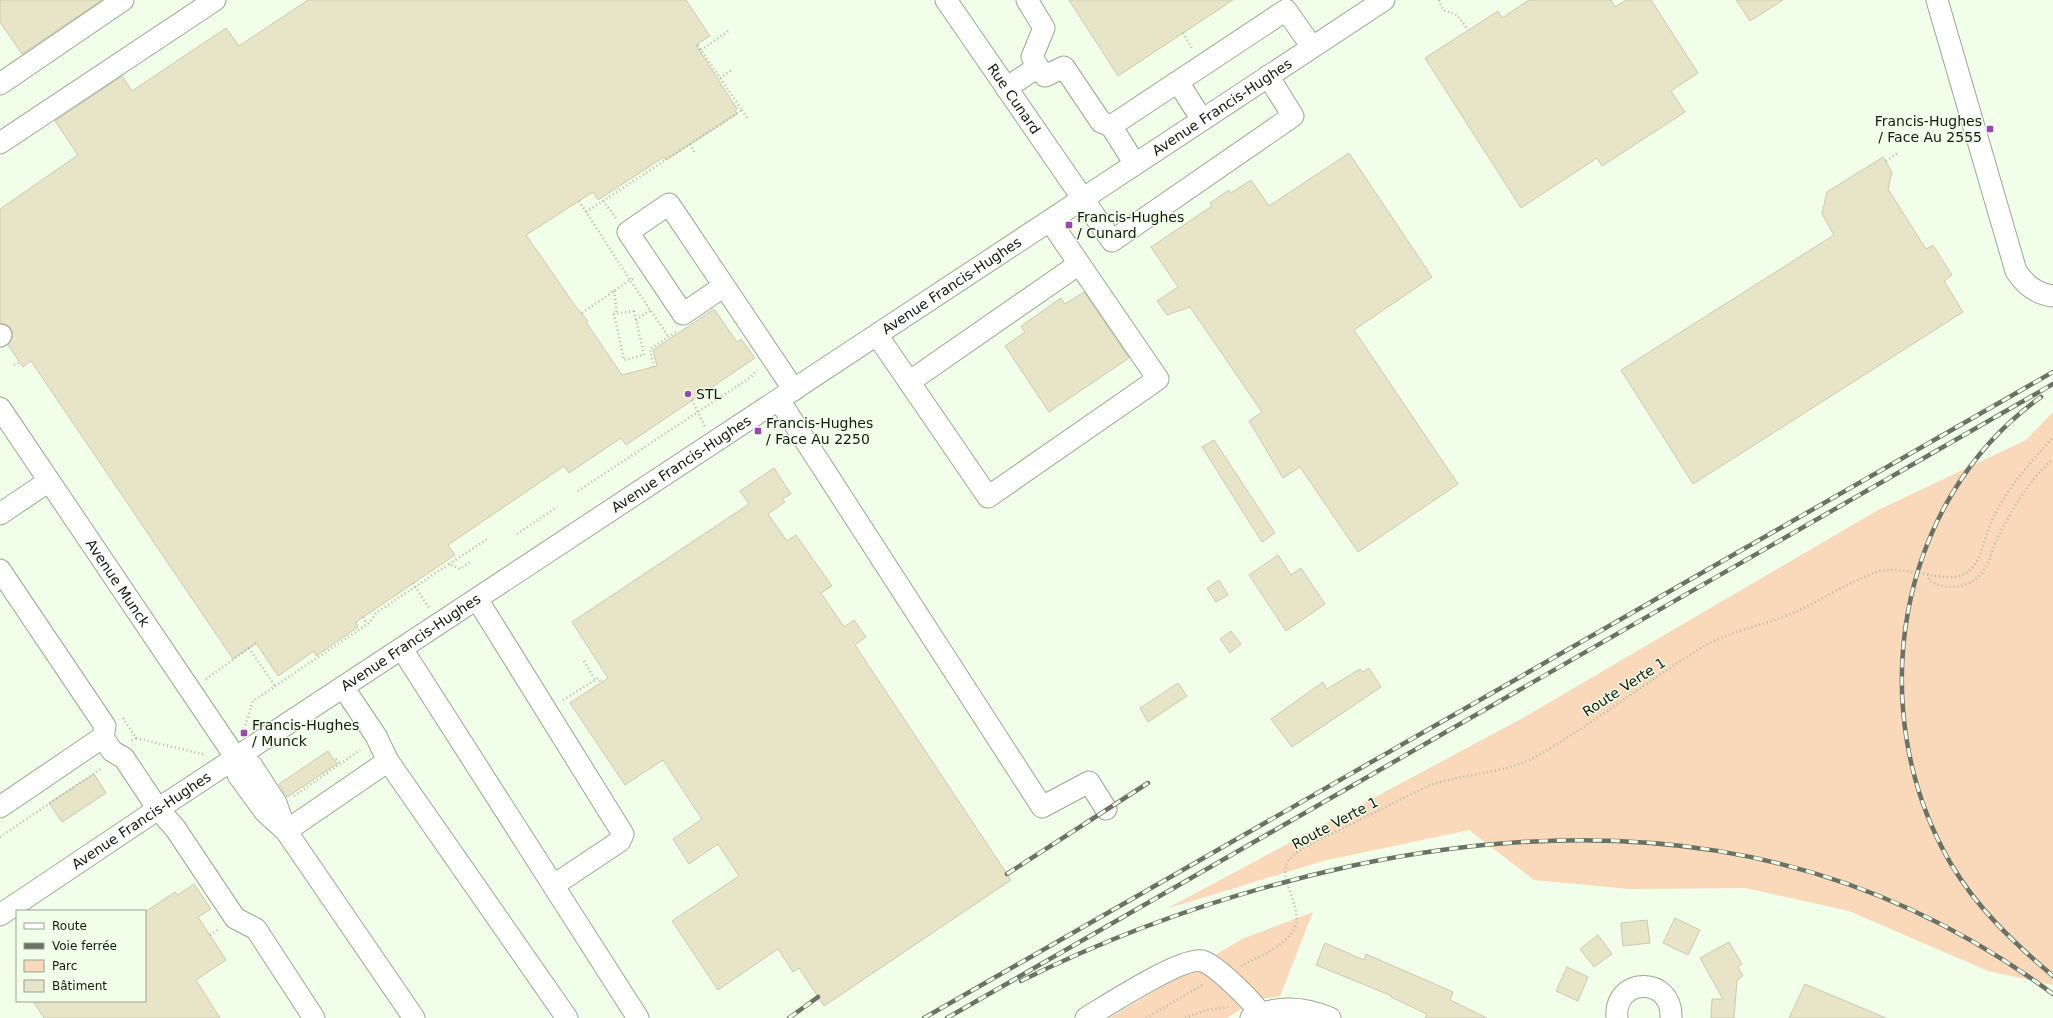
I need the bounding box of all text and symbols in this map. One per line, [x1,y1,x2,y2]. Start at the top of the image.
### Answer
street label: Avenue Francis-Hughes [1149,55,1295,159]
street label: Rue Cunard [984,61,1044,137]
place label: Francis-Hughes / Face Au 2555 [1875,113,1982,145]
marker: Francis-Hughes / Face Au 2555 [1985,124,1995,134]
place label: Francis-Hughes / Cunard [1077,209,1184,241]
marker: Francis-Hughes / Cunard [1064,220,1074,230]
street label: Avenue Francis-Hughes [879,234,1024,337]
place label: STL [696,386,721,402]
marker: STL [683,389,693,399]
street label: Avenue Francis-Hughes [608,412,754,516]
place label: Francis-Hughes / Face Au 2250 [766,415,873,447]
marker: Francis-Hughes / Face Au 2250 [753,426,763,436]
street label: Avenue Munck [83,536,154,631]
street label: Avenue Francis-Hughes [338,590,483,694]
street label: Route Verte 1 [1580,654,1668,720]
place label: Francis-Hughes / Munck [252,717,359,749]
marker: Francis-Hughes / Munck [239,728,249,738]
street label: Avenue Francis-Hughes [69,768,214,873]
street label: Route Verte 1 [1289,794,1381,852]
legend [16,910,146,1002]
text: Route [52,919,87,933]
text: Voie ferrée [52,939,117,953]
text: Parc [52,959,77,973]
text: Bâtiment [52,979,107,993]

